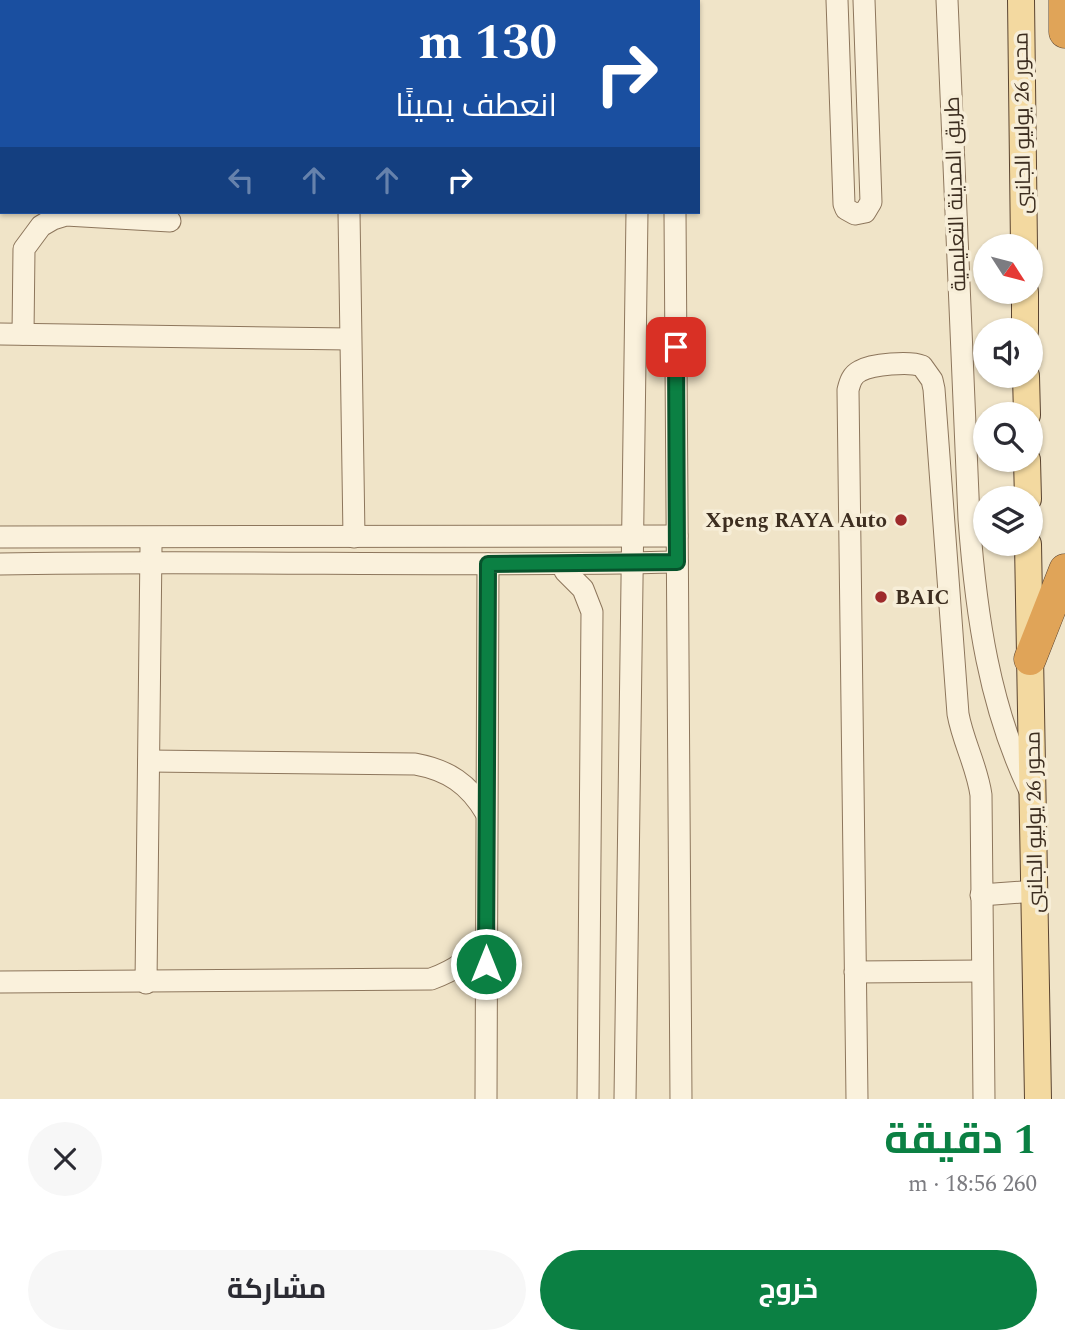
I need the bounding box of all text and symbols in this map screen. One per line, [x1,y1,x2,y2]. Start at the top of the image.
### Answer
text: 130 m [418,6,557,81]
icon: right [581,28,672,119]
street label: محور 26 يوليو الجانبى [1005,32,1041,214]
text: انعطف يمينًا [395,82,557,131]
street label: طريق المدينة التعليمية [937,96,975,292]
icon: left [222,161,260,199]
icon: ahead [295,161,333,199]
icon: ahead [368,161,406,199]
icon: right [441,161,479,199]
north arrow [973,234,1043,304]
map controls [973,234,1043,556]
pin [646,317,706,377]
button: sound [973,318,1043,388]
icon: arrive [657,328,695,366]
button: search [973,402,1043,472]
button: layers [973,486,1043,556]
place label: Xpeng RAYA Auto [705,505,887,537]
marker: Xpeng RAYA Auto [893,512,909,528]
place label: BAIC [895,582,950,614]
marker: BAIC [873,589,889,605]
street label: محور 26 يوليو الجانبى [1017,731,1053,913]
position arrow [449,927,523,1001]
text: 1 دقيقة [884,1109,1037,1172]
button: close [28,1122,102,1196]
text: 260 m · 18:56 [908,1167,1037,1202]
button: مشاركة [28,1250,526,1330]
button: خروج [540,1250,1037,1330]

